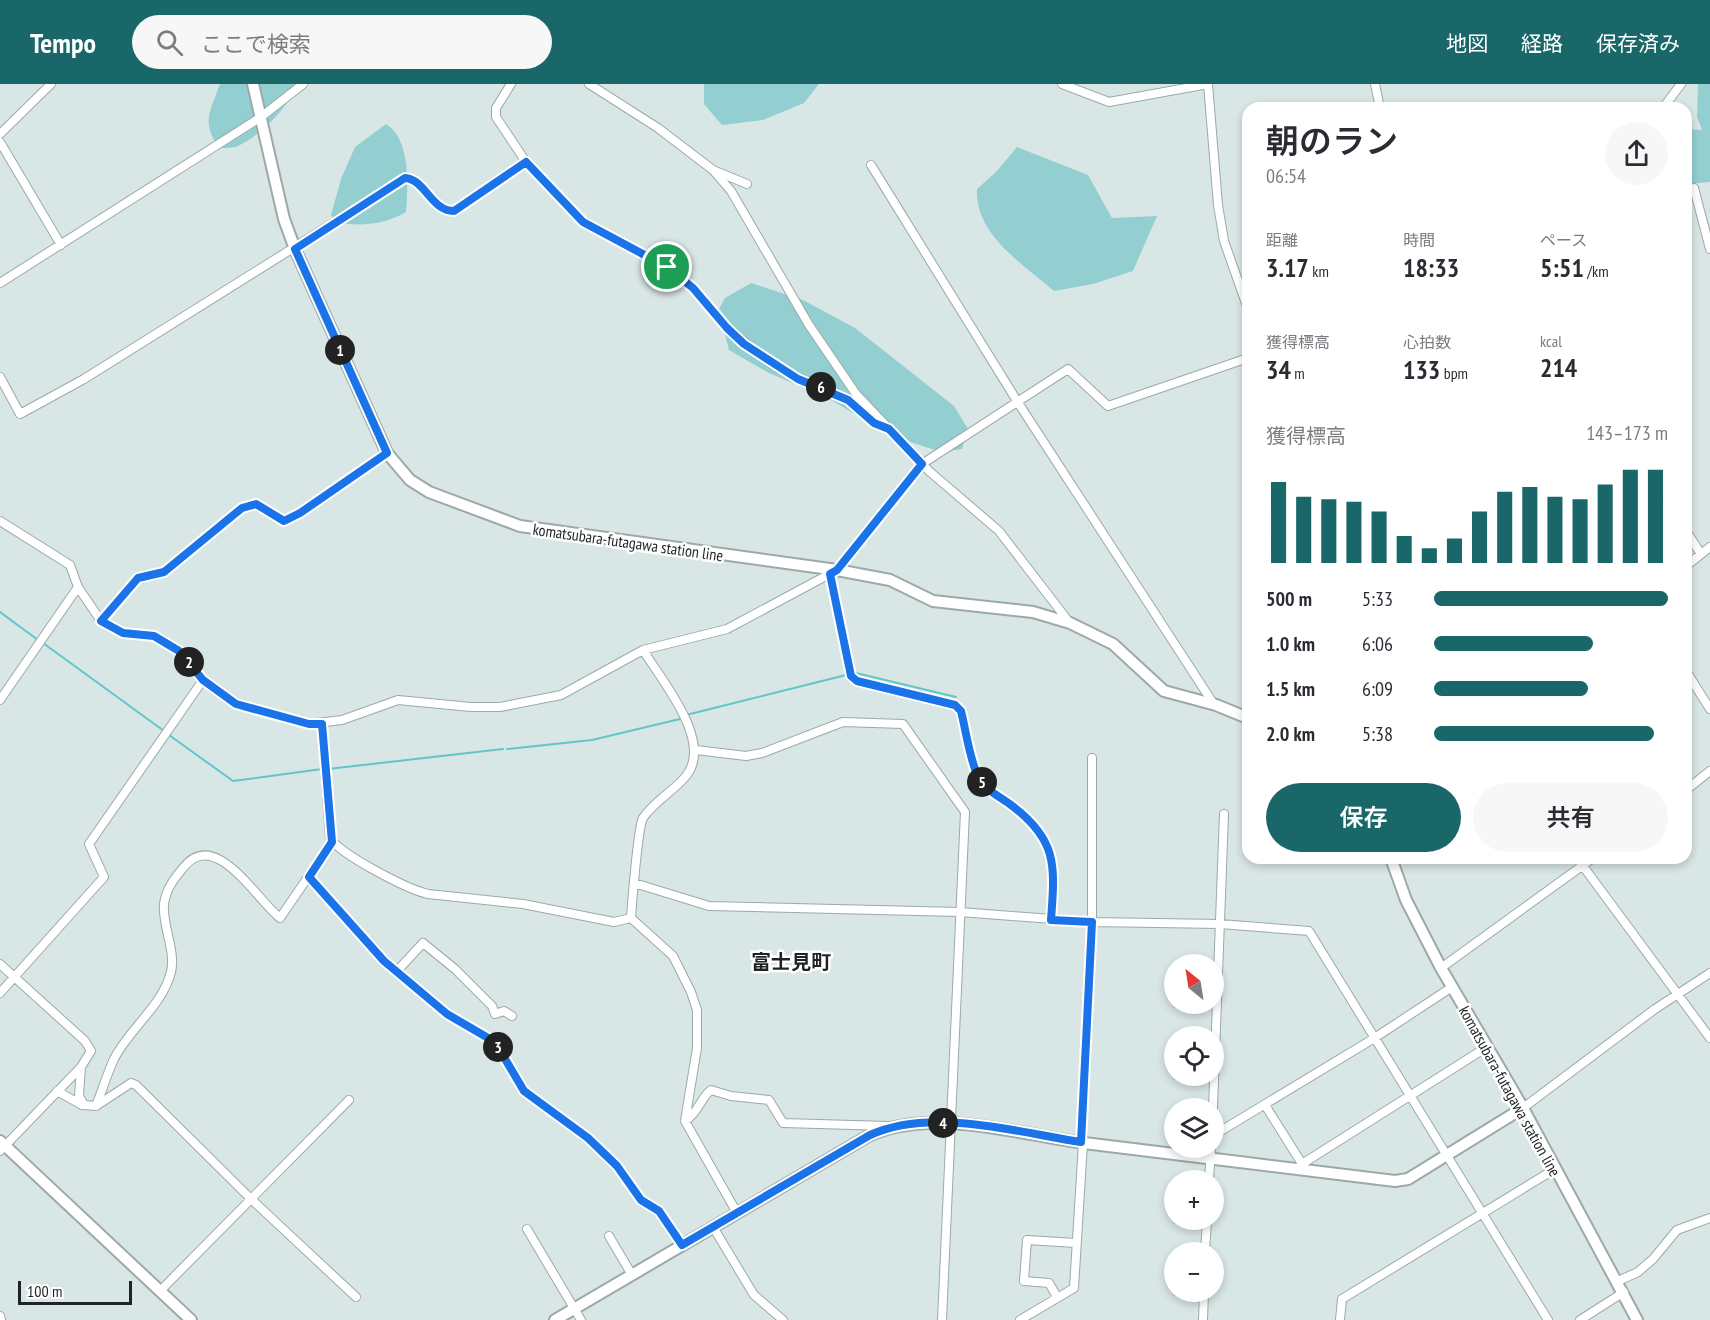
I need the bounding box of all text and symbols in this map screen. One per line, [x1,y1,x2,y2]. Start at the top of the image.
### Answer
search box [132,15,552,69]
text: Tempo [30,24,96,61]
icon: search [153,26,186,59]
text: ここで検索 [201,30,311,58]
text: 地図 [1446,30,1488,57]
text: 経路 [1521,30,1563,57]
text: 保存済み [1596,30,1680,57]
text: 朝のラン [1266,119,1398,162]
button: share [1605,122,1668,185]
text: 06:54 [1266,163,1306,189]
text: 距離 [1266,230,1298,250]
text: 時間 [1403,230,1435,250]
text: ペース [1540,230,1587,250]
pin [641,241,692,292]
icon: arrive [650,250,683,283]
text: 3.17 [1266,251,1309,284]
text: 18:33 [1403,251,1459,284]
text: 5:51 [1540,251,1584,284]
text: km [1309,261,1329,281]
text: /km [1584,261,1609,281]
text: kcal [1540,331,1562,351]
text: 獲得標高 [1266,332,1330,352]
text: 心拍数 [1403,332,1451,352]
pin: 1 [325,335,355,365]
text: 1 [336,340,344,360]
text: 214 [1540,351,1577,384]
text: 34 [1266,353,1291,386]
text: 133 [1403,353,1440,386]
text: m [1291,363,1305,383]
text: bpm [1440,363,1468,383]
pin: 6 [806,372,836,402]
text: 6 [817,377,825,397]
text: 143–173 m [1586,420,1668,446]
text: 獲得標高 [1266,423,1346,449]
street label: komatsubara-futagawa station line [532,519,724,565]
text: 500 m [1266,586,1312,612]
text: 5:33 [1362,586,1393,612]
text: 1.0 km [1266,631,1315,657]
text: 6:06 [1362,631,1393,657]
pin: 2 [174,647,204,677]
text: 2 [185,652,193,672]
text: 1.5 km [1266,676,1315,702]
text: 6:09 [1362,676,1393,702]
text: 2.0 km [1266,721,1315,747]
text: 5:38 [1362,721,1393,747]
pin: 5 [967,767,997,797]
text: 5 [978,772,986,792]
button: 保存 [1266,783,1461,852]
button: 共有 [1473,783,1668,852]
district label: 富士見町 [751,949,831,975]
north arrow [1164,954,1224,1014]
map controls [1164,954,1224,1302]
street label: komatsubara-futagawa station line [1455,1002,1565,1180]
button: locate [1164,1026,1224,1086]
pin: 3 [483,1032,513,1062]
text: 3 [494,1037,502,1057]
button: layers [1164,1098,1224,1158]
pin: 4 [928,1108,958,1138]
text: 4 [939,1113,947,1133]
button: + [1164,1170,1224,1230]
button: − [1164,1242,1224,1302]
scale bar [18,1278,132,1306]
text: 100 m [27,1281,62,1301]

